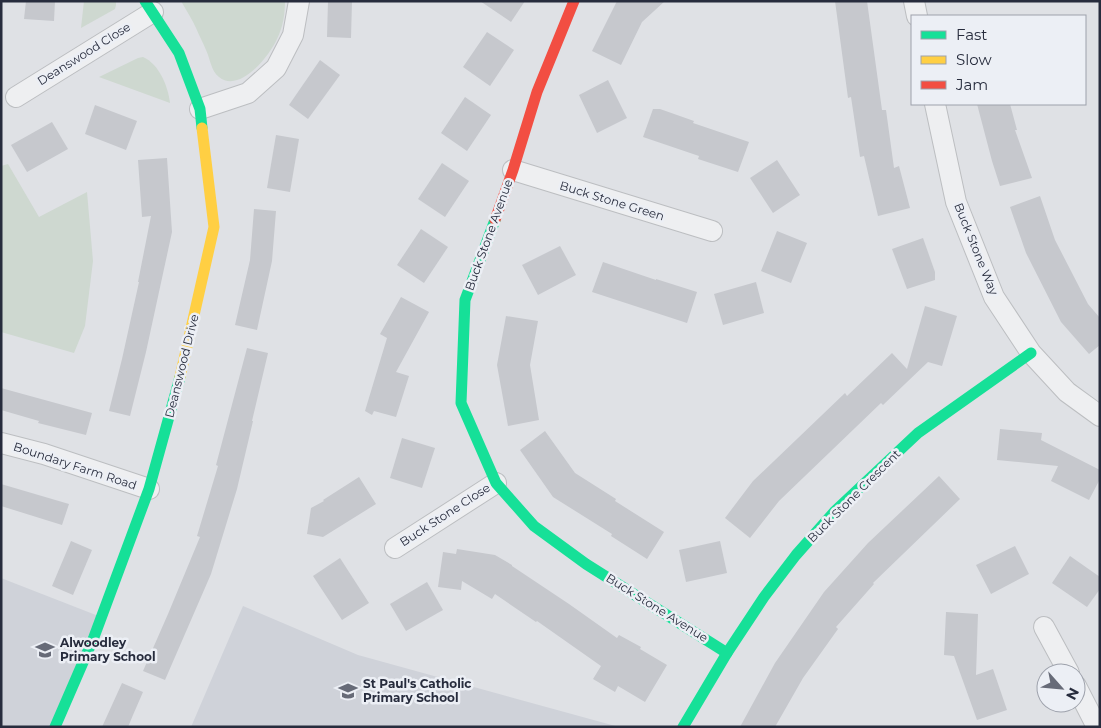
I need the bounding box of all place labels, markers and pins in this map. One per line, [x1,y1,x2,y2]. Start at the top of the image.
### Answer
place label: Alwoodley Primary School [59,635,156,664]
school or university icon: Alwoodley Primary School [34,639,56,661]
place label: St Paul's Catholic Primary School [363,676,471,705]
school or university icon: St Paul's Catholic Primary School [337,680,359,702]

